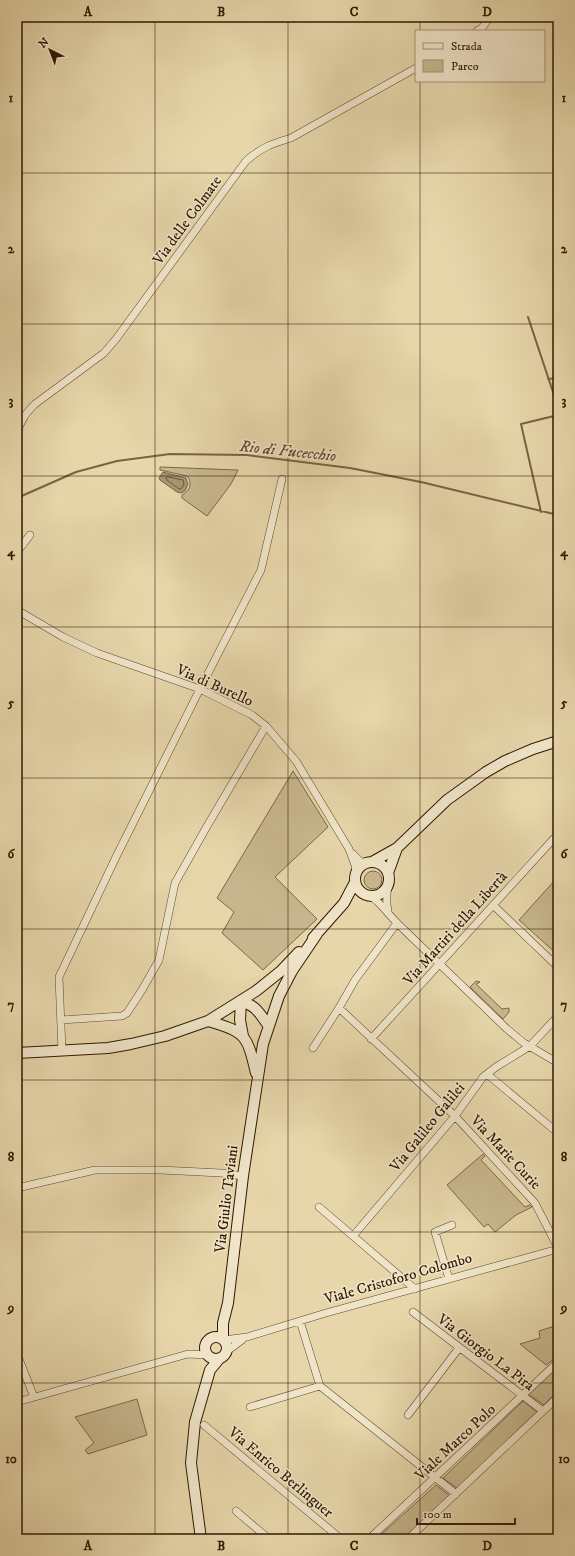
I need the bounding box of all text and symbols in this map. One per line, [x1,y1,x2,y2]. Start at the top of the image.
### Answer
text: A [83,4,93,20]
text: B [217,4,225,20]
text: C [350,4,359,20]
text: D [482,4,492,20]
north arrow [30,30,70,70]
legend [415,30,545,82]
text: N [36,35,52,52]
text: Strada [451,39,483,54]
text: Parco [451,59,479,74]
text: 1 [9,90,14,106]
text: 1 [562,90,567,106]
street label: Via delle Colmate [148,172,226,269]
text: 2 [8,241,15,257]
text: 2 [561,241,568,257]
text: 3 [9,393,14,409]
text: 3 [562,393,567,409]
water label: Rio di Fucecchio [238,436,337,466]
text: 4 [6,544,15,561]
text: 4 [559,544,568,561]
street label: Via di Burello [172,660,256,711]
text: 5 [7,695,15,711]
text: 5 [560,695,568,711]
text: 6 [8,846,16,862]
text: 6 [561,846,569,862]
street label: Via Martiri della Libertà [399,867,512,990]
text: 7 [8,997,15,1013]
text: 7 [561,997,568,1013]
street label: Via Galileo Galilei [385,1079,469,1176]
street label: Via Marie Curie [466,1111,545,1193]
street label: Via Giulio Taviani [210,1144,243,1255]
text: 8 [8,1149,15,1165]
text: 8 [561,1149,568,1165]
street label: Viale Cristoforo Colombo [321,1248,474,1309]
text: 9 [7,1300,14,1316]
text: 9 [560,1300,567,1316]
street label: Via Giorgio La Pira [433,1309,538,1395]
street label: Viale Marco Polo [410,1400,500,1485]
street label: Via Enrico Berlinguer [223,1422,337,1522]
text: 10 [5,1451,17,1467]
text: 10 [558,1451,570,1467]
scale bar [417,1500,515,1526]
text: 100 m [423,1507,452,1522]
text: A [83,1538,93,1554]
text: B [217,1538,225,1554]
text: C [350,1538,359,1554]
text: D [482,1538,492,1554]

